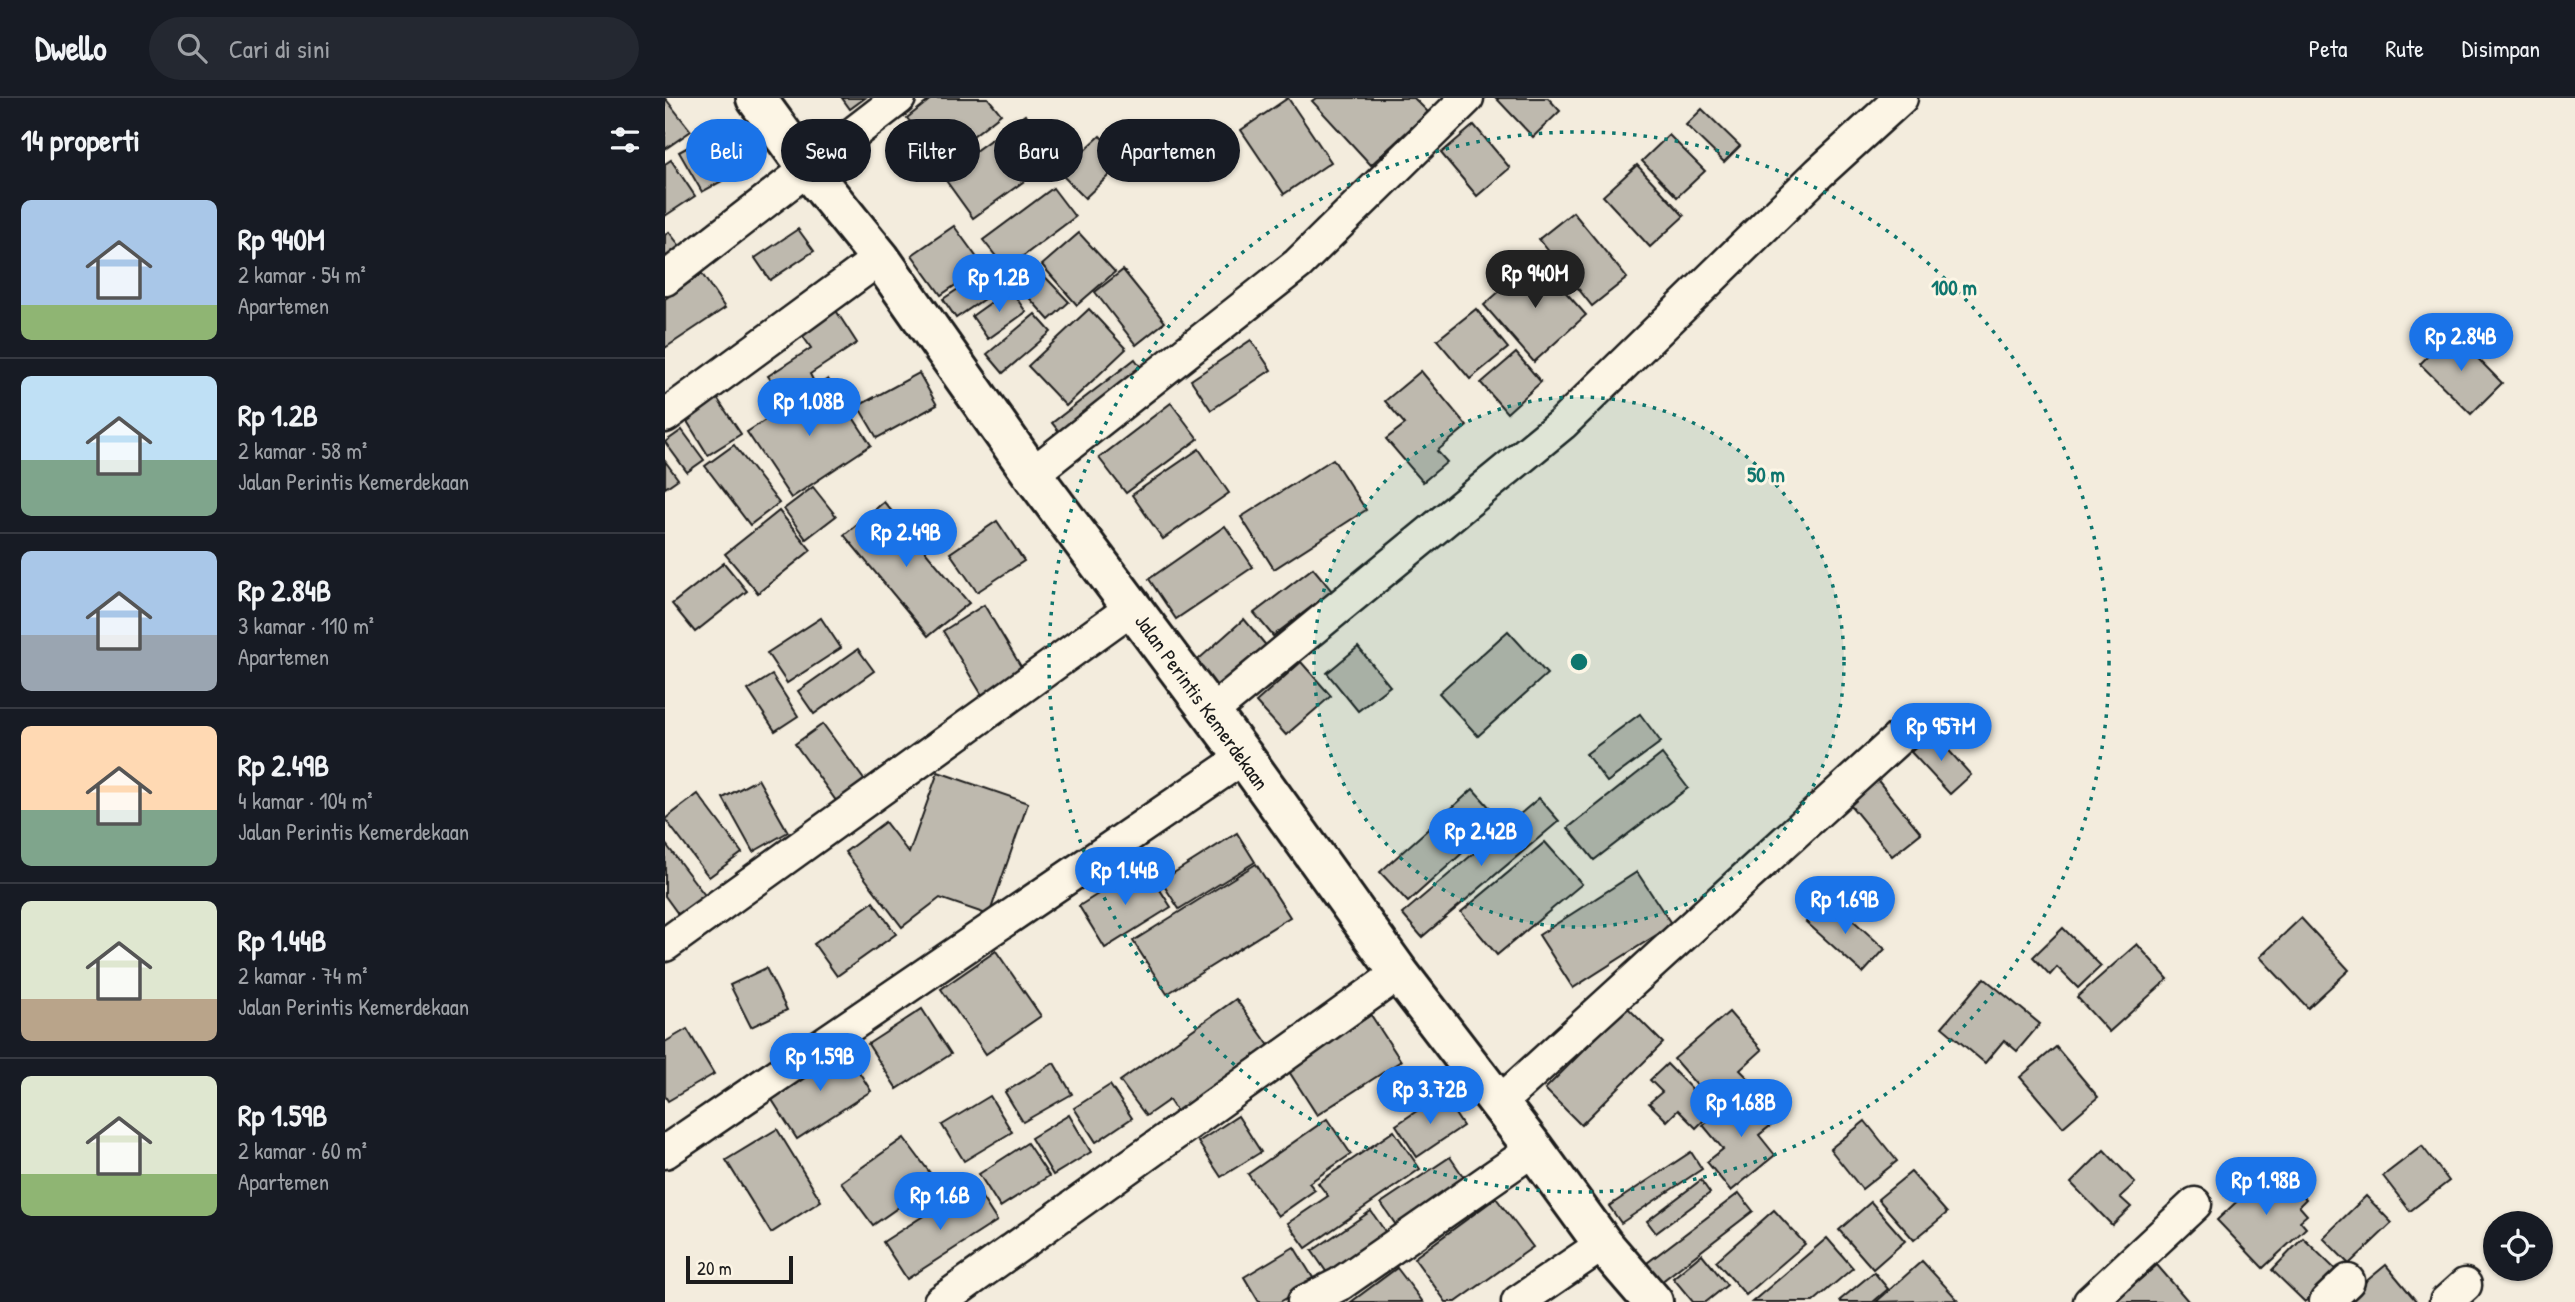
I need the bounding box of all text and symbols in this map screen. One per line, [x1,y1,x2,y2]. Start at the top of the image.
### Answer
search box [149,17,639,80]
text: Dwello [35,26,107,70]
icon: search [173,29,211,67]
text: Cari di sini [229,31,330,66]
text: Peta [2309,32,2347,64]
text: Rute [2385,32,2424,64]
text: Disimpan [2462,32,2540,64]
chip: Beli [686,119,767,182]
chip: Sewa [781,119,871,182]
chip: Filter [885,119,980,182]
chip: Baru [994,119,1083,182]
chip: Apartemen [1097,119,1240,182]
text: 14 properti [21,120,140,160]
icon: filters [606,121,644,159]
text: Rp 940M [238,219,325,259]
icon: home [77,228,161,312]
pin: Rp 940M [1470,250,1600,310]
pin: Rp 1.2B [934,254,1064,314]
text: Rp 940M [1502,257,1568,288]
text: 2 kamar · 54 m² [238,259,366,290]
text: Rp 1.2B [968,261,1030,292]
text: 100 m [1931,273,1977,302]
text: Apartemen [238,290,329,321]
pin: Rp 2.84B [2389,314,2533,373]
text: Rp 2.84B [2425,320,2497,351]
pin: Rp 1.08B [737,378,881,438]
text: Rp 1.08B [774,385,844,416]
text: Rp 1.2B [238,395,318,435]
icon: home [77,404,161,488]
text: 2 kamar · 58 m² [238,435,367,466]
text: 50 m [1747,460,1785,489]
text: Jalan Perintis Kemerdekaan [238,466,469,497]
pin: Rp 2.49B [834,510,978,569]
text: Rp 2.49B [871,516,941,547]
text: Rp 2.84B [238,570,331,610]
icon: home [77,579,161,663]
street label: Jalan Perintis Kemerdekaan [1128,608,1276,796]
text: 3 kamar · 110 m² [238,610,374,641]
text: Apartemen [238,641,329,672]
centre of rings [1567,650,1591,674]
pin: Rp 957M [1876,704,2006,763]
text: Rp 957M [1907,710,1975,741]
text: Rp 2.49B [238,745,329,785]
icon: home [77,754,161,838]
text: 4 kamar · 104 m² [238,785,373,816]
pin: Rp 2.42B [1409,808,1553,868]
text: Rp 2.42B [1445,815,1517,846]
text: Jalan Perintis Kemerdekaan [238,816,469,847]
pin: Rp 1.44B [1053,848,1197,907]
text: Rp 1.44B [1091,854,1159,885]
pin: Rp 1.69B [1773,876,1917,936]
text: Rp 1.69B [1811,883,1879,914]
text: Rp 1.44B [238,920,326,960]
icon: home [77,929,161,1013]
text: 2 kamar · 74 m² [238,960,368,991]
text: Jalan Perintis Kemerdekaan [238,991,469,1022]
pin: Rp 1.59B [748,1034,892,1093]
text: Rp 1.59B [786,1040,854,1071]
pin: Rp 3.72B [1358,1066,1502,1126]
text: Rp 3.72B [1393,1073,1467,1104]
pin: Rp 1.68B [1669,1080,1813,1139]
text: Rp 1.68B [1706,1086,1776,1117]
text: Rp 1.59B [238,1095,328,1135]
icon: home [77,1104,161,1188]
text: 2 kamar · 60 m² [238,1135,367,1166]
pin: Rp 1.98B [2194,1158,2338,1217]
text: Rp 1.98B [2232,1164,2300,1195]
text: Apartemen [238,1166,329,1197]
pin: Rp 1.6B [875,1172,1005,1232]
text: Rp 1.6B [910,1179,970,1210]
map controls [2483,1211,2553,1281]
button: locate [2483,1211,2553,1281]
scale bar [686,1253,793,1285]
text: 20 m [697,1255,732,1281]

